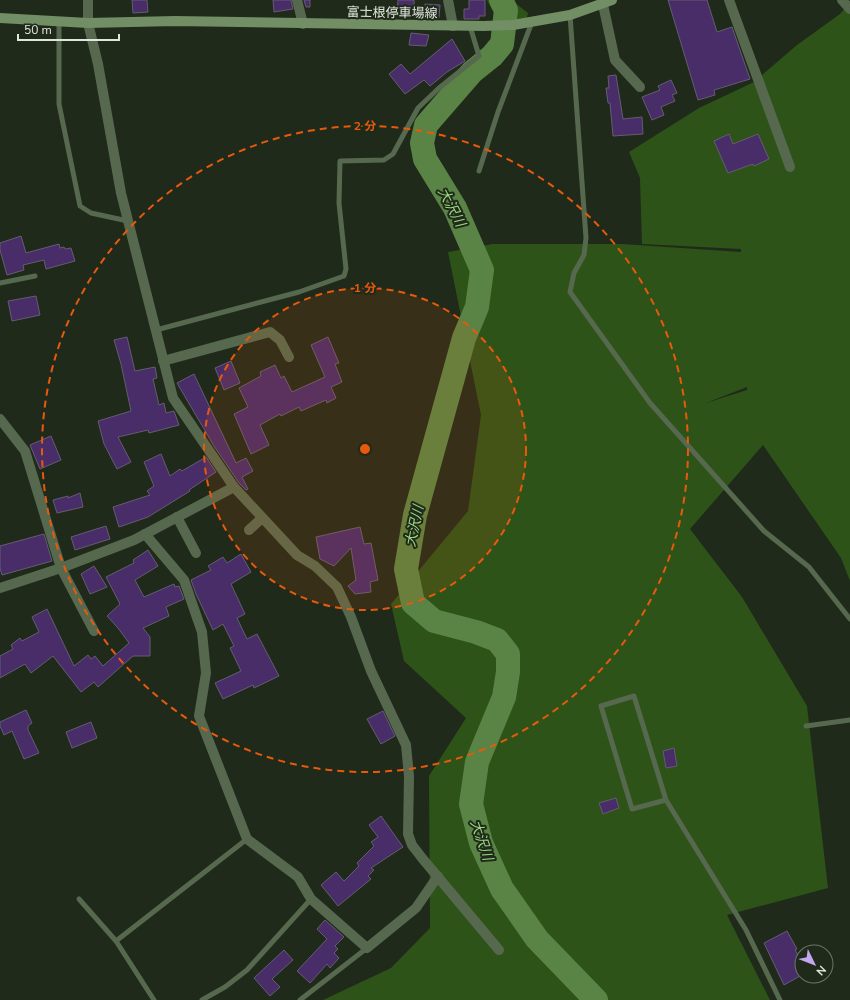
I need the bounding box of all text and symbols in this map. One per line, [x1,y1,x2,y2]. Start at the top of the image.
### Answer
street label: 富士根停車場線 [346,3,438,23]
scale bar [18,16,119,42]
text: 50 m [24,22,52,38]
text: 2 分 [354,118,376,134]
water label: 大沢川 [433,184,471,232]
text: 1 分 [354,280,376,296]
centre of rings [358,442,372,456]
water label: 大沢川 [401,502,429,549]
water label: 大沢川 [466,817,498,865]
north arrow [794,944,834,984]
text: N [813,962,829,979]

